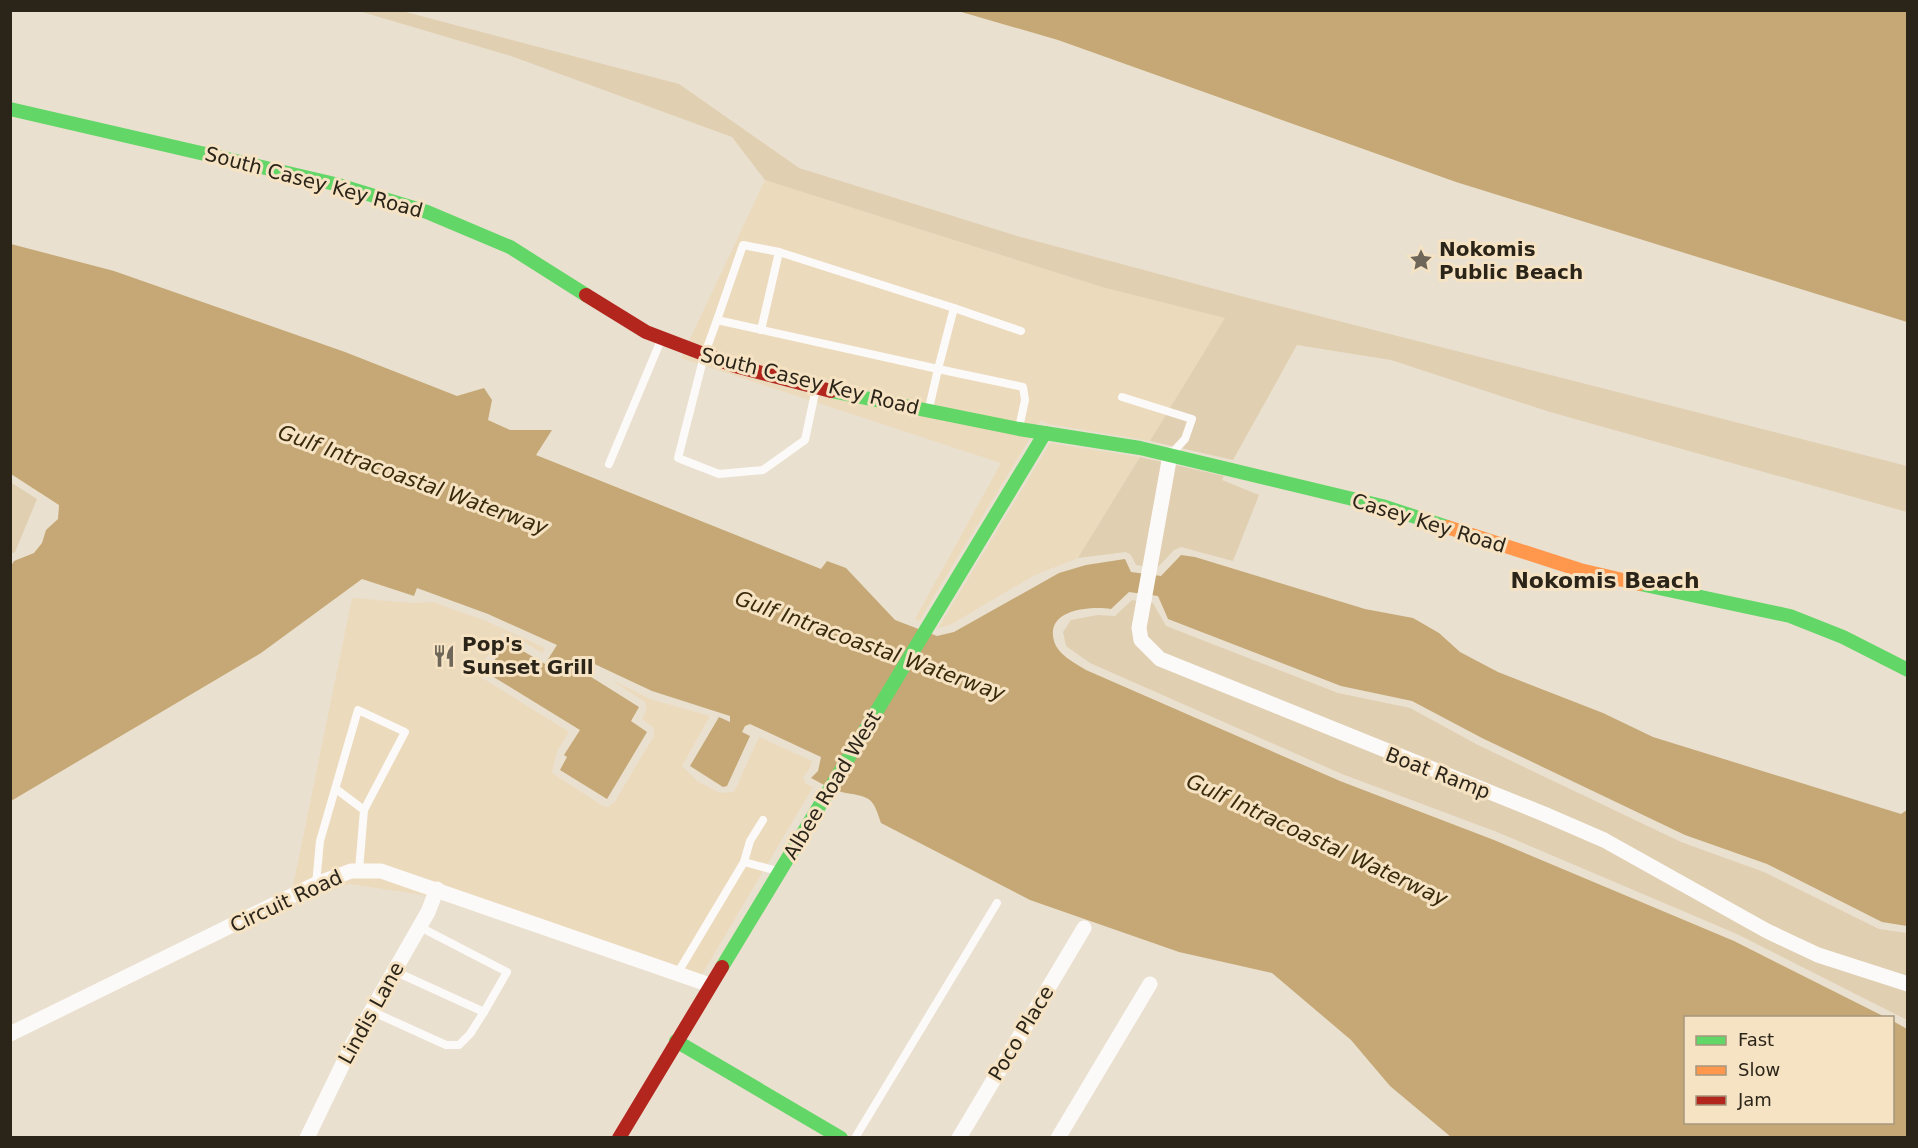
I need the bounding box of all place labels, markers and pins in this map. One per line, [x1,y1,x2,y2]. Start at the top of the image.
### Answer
place label: Nokomis Public Beach [1439,237,1583,284]
place icon: Nokomis Public Beach [1408,247,1434,273]
place label: Pop's Sunset Grill [462,632,594,679]
restaurant icon: Pop's Sunset Grill [431,643,457,669]

